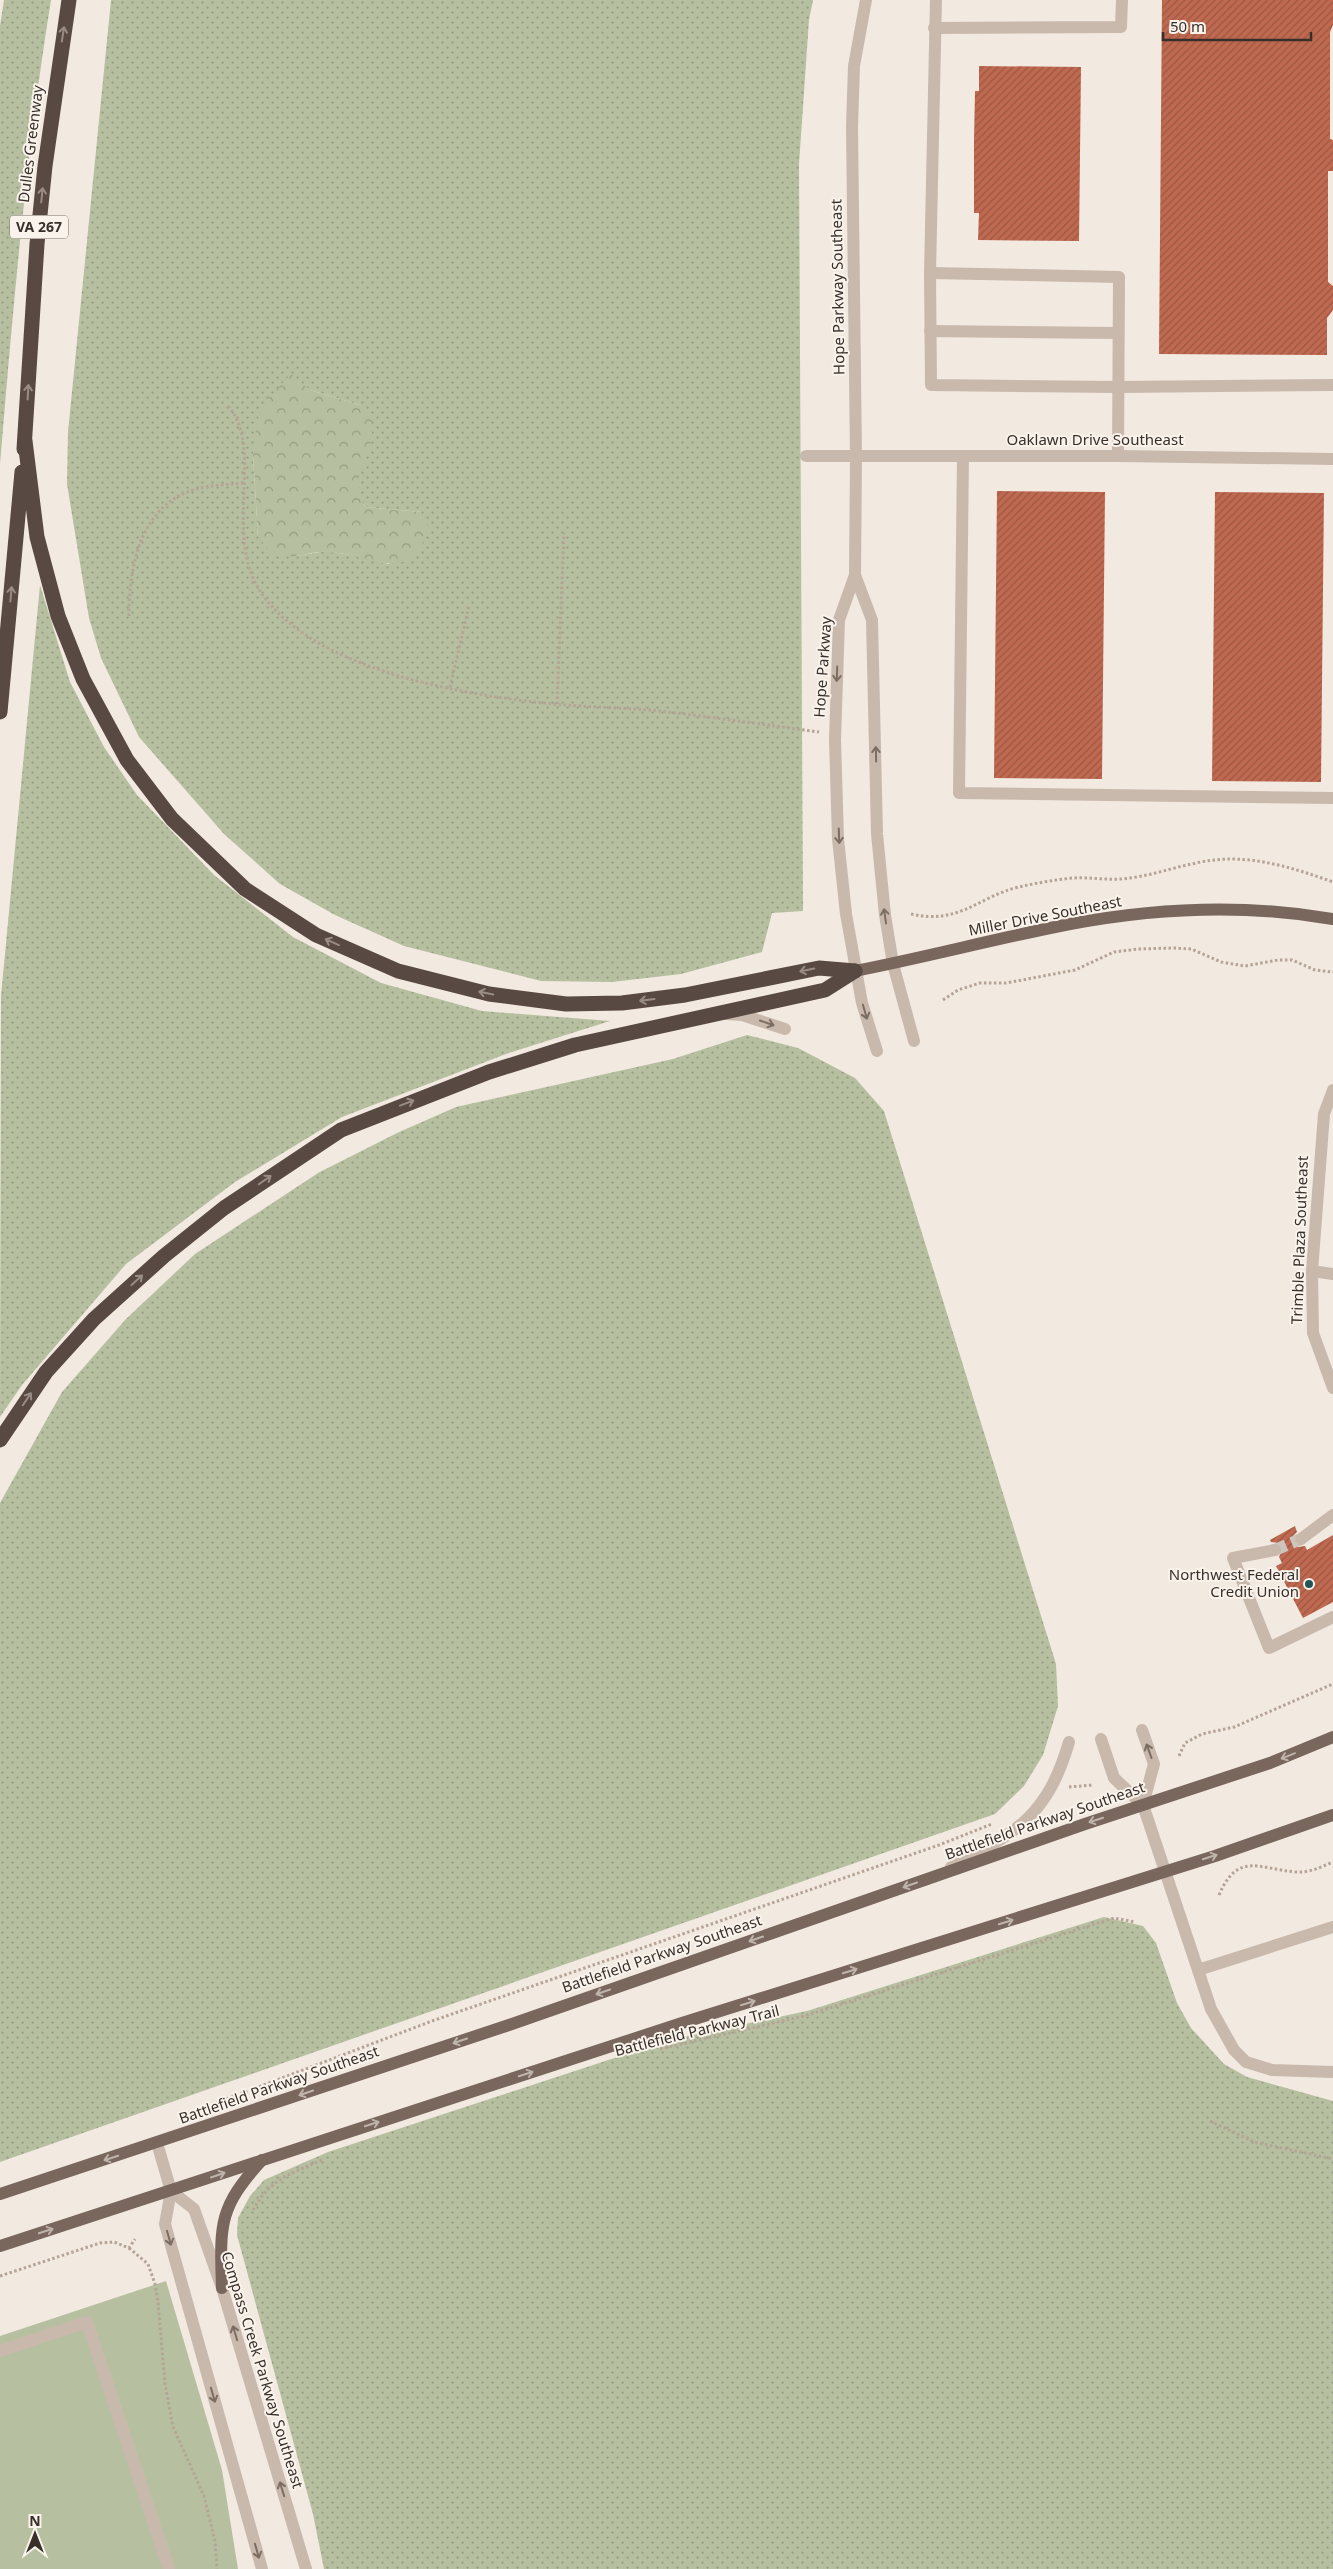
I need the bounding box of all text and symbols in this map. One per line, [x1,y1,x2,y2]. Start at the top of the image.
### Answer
scale bar [1163,10,1310,42]
text: 50 m [1170,16,1205,36]
one-way arrow [59,27,69,43]
street label: Dulles Greenway [13,84,47,204]
one-way arrow [37,188,47,204]
street label: Hope Parkway Southeast [825,198,849,375]
road number: VA 267 [10,216,68,238]
one-way arrow [24,385,33,401]
street label: Oaklawn Drive Southeast [1006,429,1184,449]
one-way arrow [6,586,16,602]
street label: Hope Parkway [808,615,836,718]
one-way arrow [832,665,842,681]
one-way arrow [871,746,881,762]
one-way arrow [834,828,843,844]
street label: Miller Drive Southeast [967,890,1124,940]
one-way arrow [880,908,890,924]
one-way arrow [325,937,340,946]
one-way arrow [799,966,815,976]
one-way arrow [478,988,494,997]
one-way arrow [640,995,656,1005]
one-way arrow [860,1003,870,1019]
one-way arrow [759,1019,775,1028]
one-way arrow [399,1098,414,1107]
street label: Trimble Plaza Southeast [1286,1155,1312,1325]
one-way arrow [258,1175,272,1185]
one-way arrow [131,1274,144,1286]
one-way arrow [22,1392,32,1406]
place label: Northwest Federal Credit Union [1169,1564,1299,1601]
marker: Northwest Federal Credit Union [1303,1578,1315,1590]
one-way arrow [1144,1743,1154,1759]
one-way arrow [1281,1751,1296,1761]
street label: Battlefield Parkway Southeast [942,1776,1148,1864]
one-way arrow [1089,1816,1105,1826]
one-way arrow [1202,1852,1218,1862]
one-way arrow [902,1881,918,1890]
street label: Battlefield Parkway Southeast [559,1909,765,1997]
one-way arrow [997,1917,1013,1927]
one-way arrow [748,1934,764,1944]
one-way arrow [842,1965,858,1975]
one-way arrow [595,1988,611,1997]
one-way arrow [739,1997,755,2007]
street label: Battlefield Parkway Trail [612,2000,781,2060]
one-way arrow [453,2037,468,2046]
street label: Battlefield Parkway Southeast [176,2040,382,2128]
one-way arrow [518,2068,534,2078]
one-way arrow [299,2089,314,2098]
one-way arrow [364,2119,379,2128]
one-way arrow [103,2154,119,2163]
one-way arrow [209,2170,225,2179]
one-way arrow [38,2226,54,2235]
one-way arrow [164,2230,174,2246]
street label: Compass Creek Parkway Southeast [217,2249,309,2491]
one-way arrow [230,2325,240,2341]
one-way arrow [208,2386,218,2402]
one-way arrow [276,2481,286,2497]
north arrow [10,2509,60,2559]
text: N [29,2511,41,2530]
one-way arrow [252,2543,262,2559]

